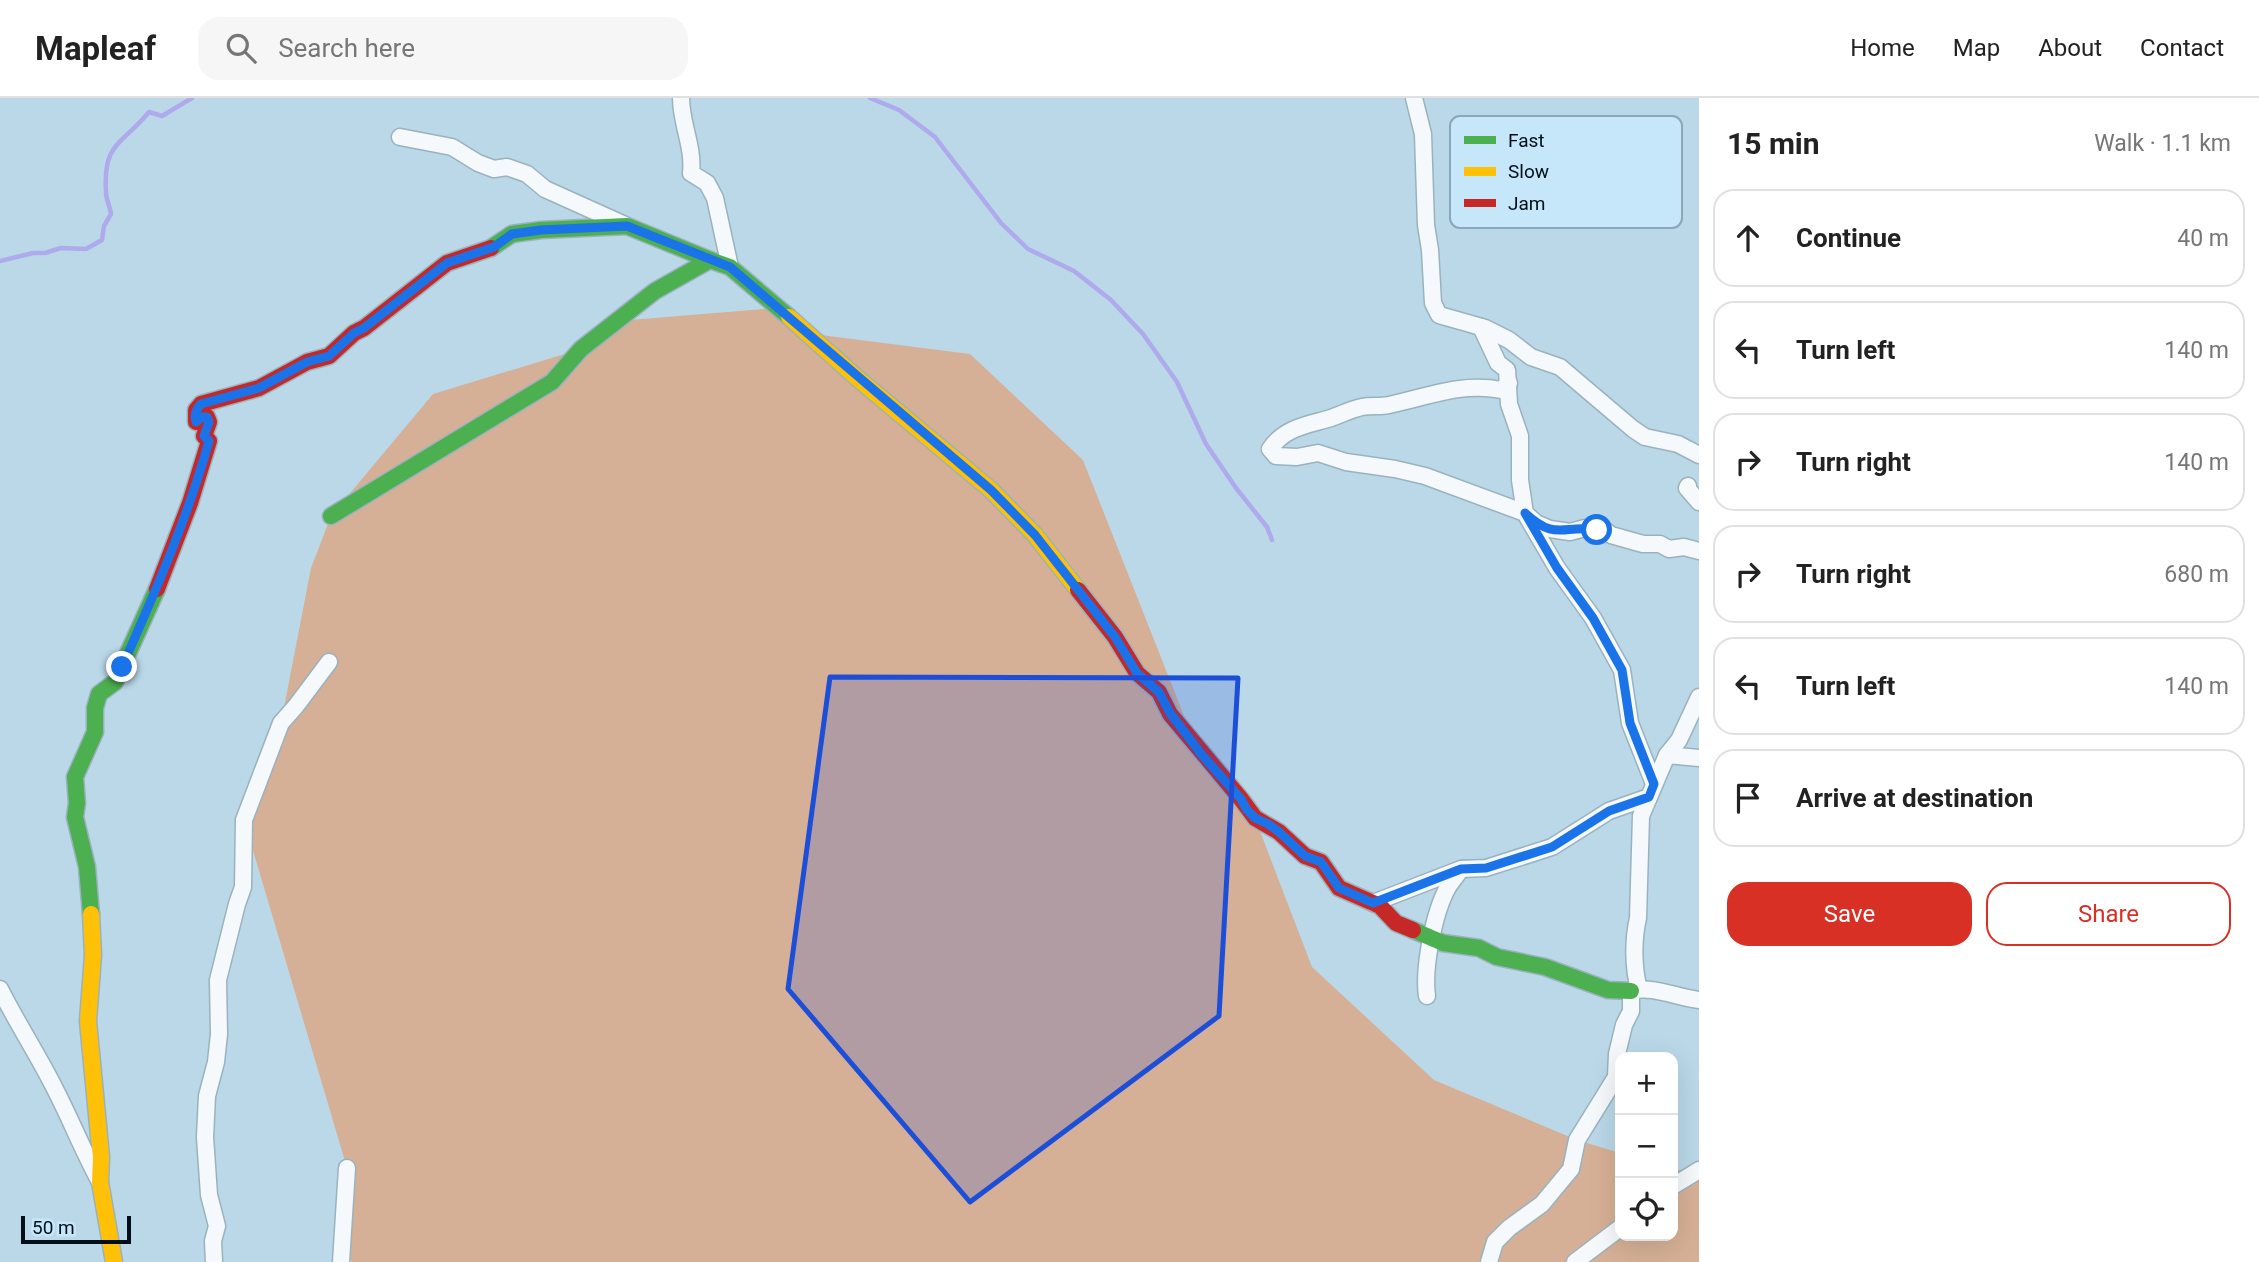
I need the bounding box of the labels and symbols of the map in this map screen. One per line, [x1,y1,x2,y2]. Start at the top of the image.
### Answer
legend [1450,116,1682,228]
text: Fast [1508,129,1545,152]
text: Slow [1508,160,1549,183]
text: Jam [1508,192,1545,215]
route start [1581,514,1612,545]
route end [106,651,137,682]
scale bar [21,1213,131,1245]

